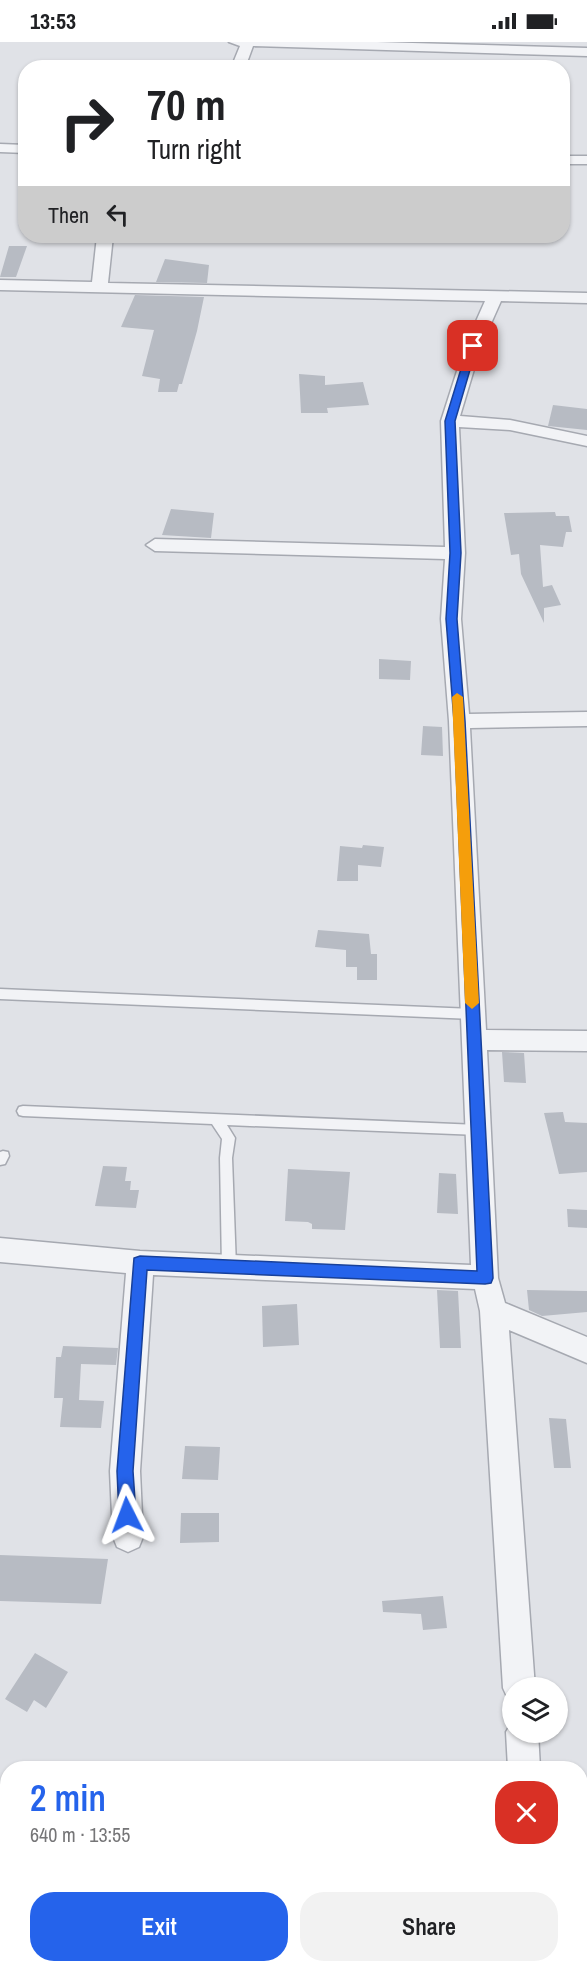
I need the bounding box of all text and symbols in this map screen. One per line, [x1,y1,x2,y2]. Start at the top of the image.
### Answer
text: 13:53 [30,6,76,36]
text: 70 m [147,77,226,133]
icon: right [48,84,126,162]
text: Turn right [147,131,241,167]
icon: left [101,198,134,231]
text: Then [48,200,89,230]
pin [447,320,498,371]
icon: arrive [456,329,489,362]
position arrow [95,1483,159,1547]
map controls [502,1677,568,1743]
button: layers [502,1677,568,1743]
text: 2 min [30,1774,106,1822]
button: close [495,1781,558,1844]
text: 640 m · 13:55 [30,1821,130,1848]
button: Exit [30,1892,288,1961]
button: Share [300,1892,558,1961]

